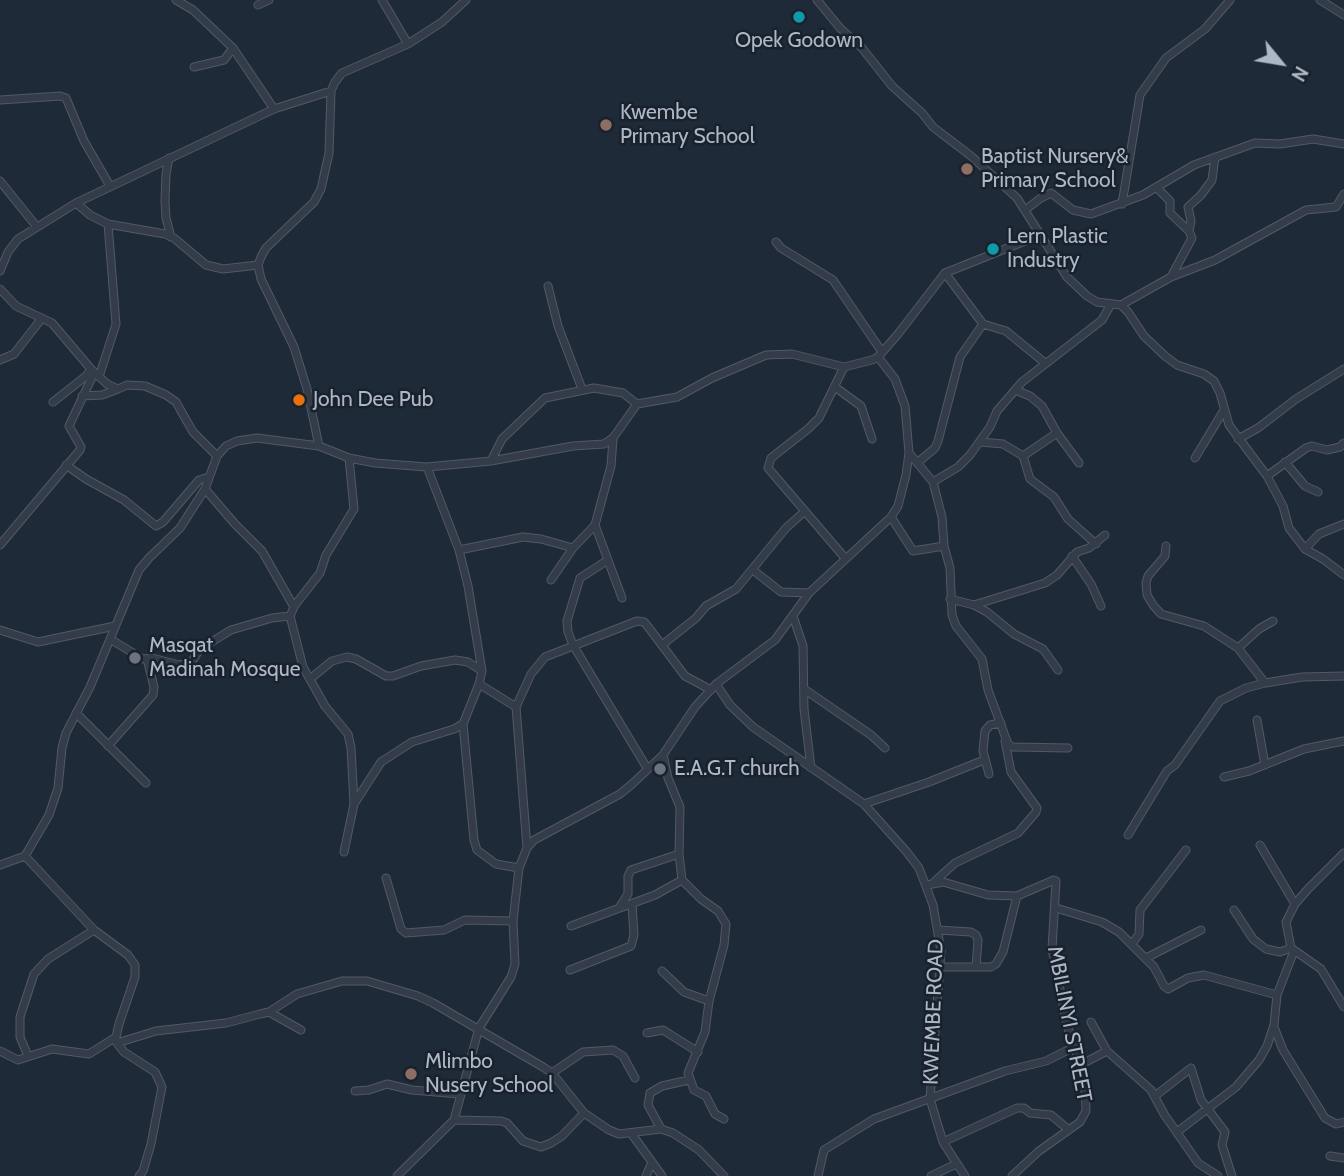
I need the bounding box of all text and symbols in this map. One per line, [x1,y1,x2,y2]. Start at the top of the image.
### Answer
marker: Opek Godown [791,9,807,25]
place label: Opek Godown [735,28,863,54]
north arrow [1246,28,1316,98]
text: N [1286,62,1313,85]
place label: Kwembe Primary School [620,100,755,150]
marker: Kwembe Primary School [598,117,614,133]
place label: Baptist Nursery& Primary School [981,144,1129,194]
marker: Baptist Nursery& Primary School [959,161,975,177]
place label: Lern Plastic Industry [1007,224,1108,274]
marker: Lern Plastic Industry [985,241,1001,257]
place label: John Dee Pub [313,387,433,413]
marker: John Dee Pub [291,392,307,408]
place label: Masqat Madinah Mosque [149,633,301,683]
marker: Masqat Madinah Mosque [127,650,143,666]
place label: E.A.G.T church [674,756,800,782]
marker: E.A.G.T church [652,761,668,777]
street label: KWEMBE ROAD [919,939,949,1085]
street label: MBILINYI STREET [1042,944,1096,1104]
place label: Mlimbo Nusery School [425,1049,553,1099]
marker: Mlimbo Nusery School [403,1066,419,1082]

